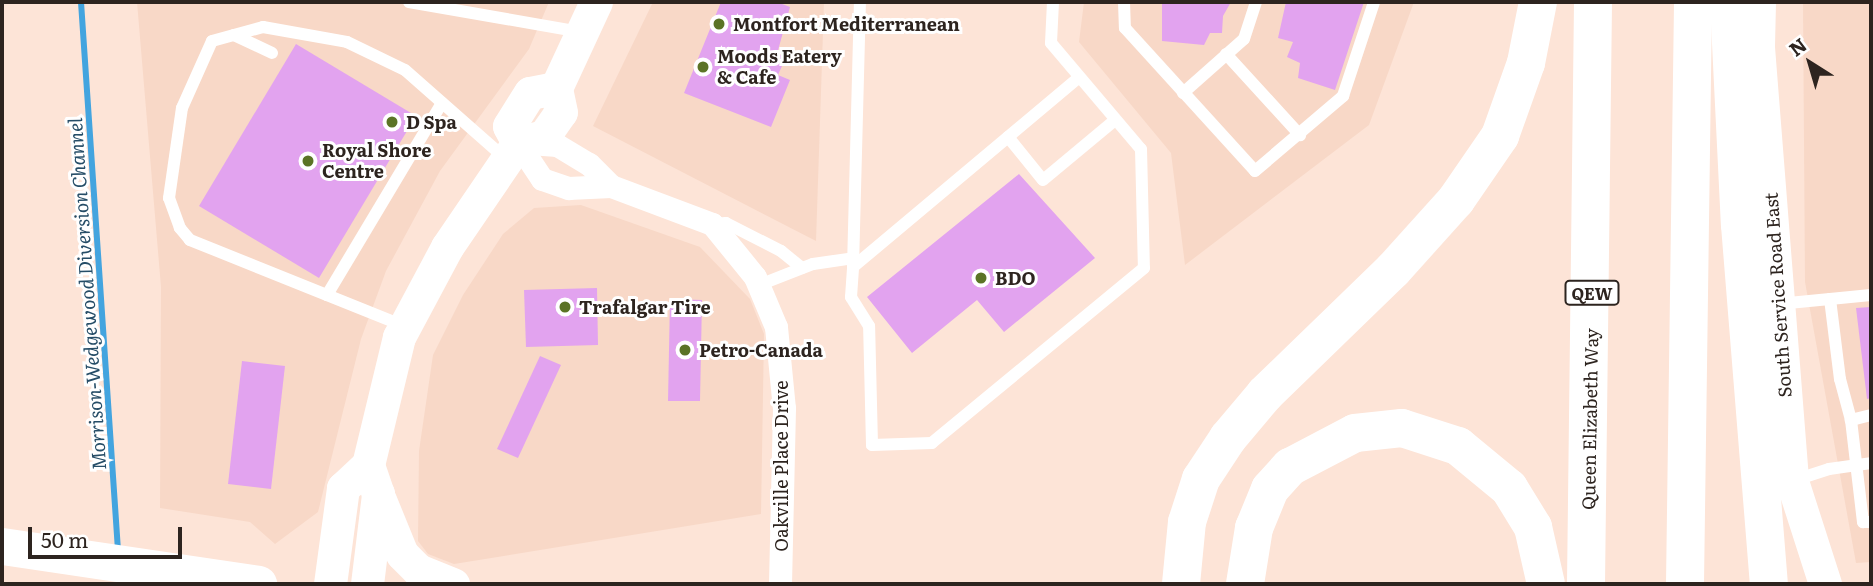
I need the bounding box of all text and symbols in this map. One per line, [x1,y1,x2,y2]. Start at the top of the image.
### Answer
place label: Montfort Mediterranean [733,13,960,35]
marker: Montfort Mediterranean [711,16,727,32]
north arrow [1775,28,1845,98]
text: N [1783,30,1812,62]
place label: Moods Eatery & Cafe [717,46,842,88]
marker: Moods Eatery & Cafe [695,59,711,75]
place label: D Spa [406,111,457,133]
marker: D Spa [384,114,400,130]
water label: Morrison-Wedgewood Diversion Channel [63,117,111,471]
place label: Royal Shore Centre [322,140,431,182]
marker: Royal Shore Centre [300,153,316,169]
street label: South Service Road East [1760,192,1796,398]
place label: BDO [995,267,1035,289]
marker: BDO [973,270,989,286]
road number: QEW [1564,280,1620,306]
place label: Trafalgar Tire [579,296,711,318]
marker: Trafalgar Tire [557,299,573,315]
street label: Queen Elizabeth Way [1578,328,1602,510]
place label: Petro-Canada [699,339,823,361]
marker: Petro-Canada [677,342,693,358]
street label: Oakville Place Drive [770,380,792,552]
scale bar [32,512,186,556]
text: 50 m [41,523,88,554]

